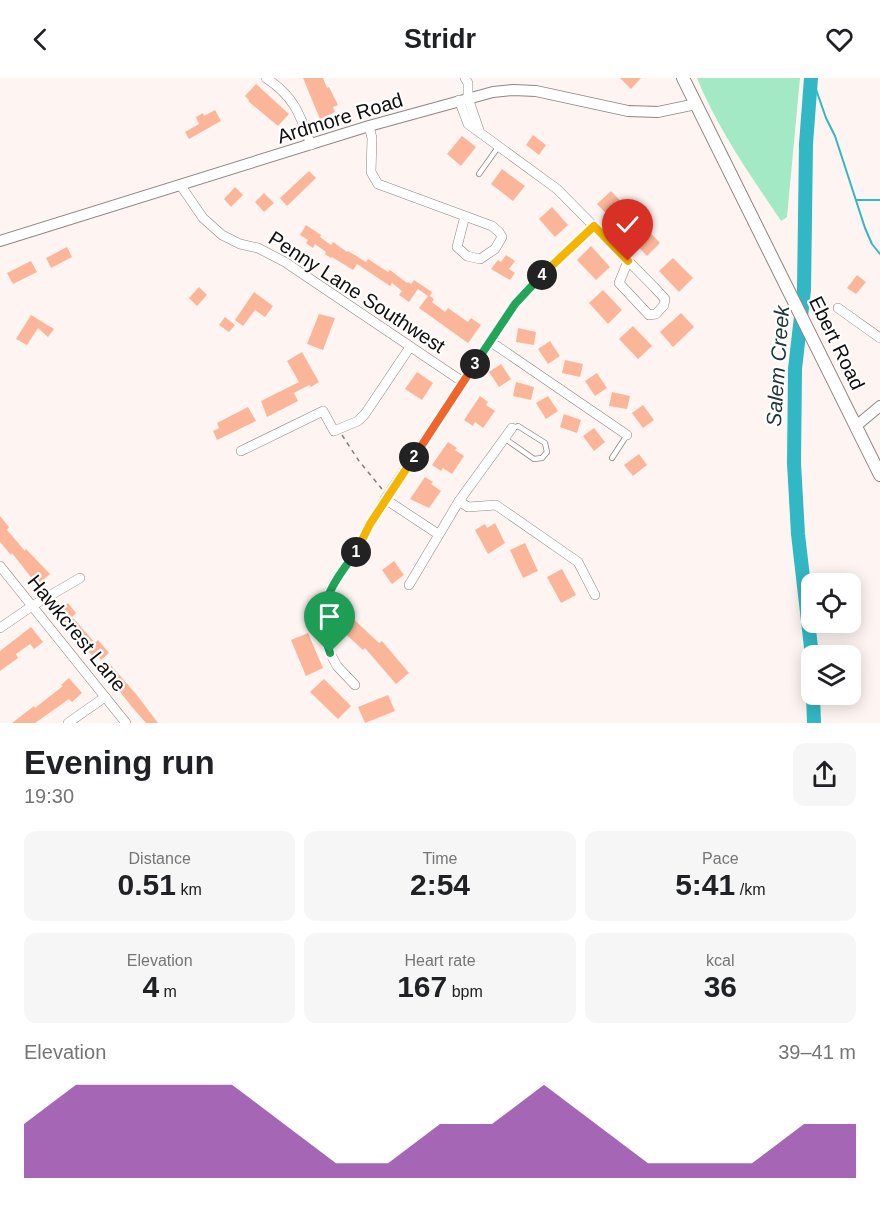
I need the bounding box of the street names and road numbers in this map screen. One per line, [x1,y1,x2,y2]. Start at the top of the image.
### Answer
street label: Ardmore Road [275,88,405,148]
street label: Penny Lane Southwest [265,227,450,357]
street label: Ebert Road [805,293,869,393]
street label: Hawkcrest Lane [23,570,131,696]

